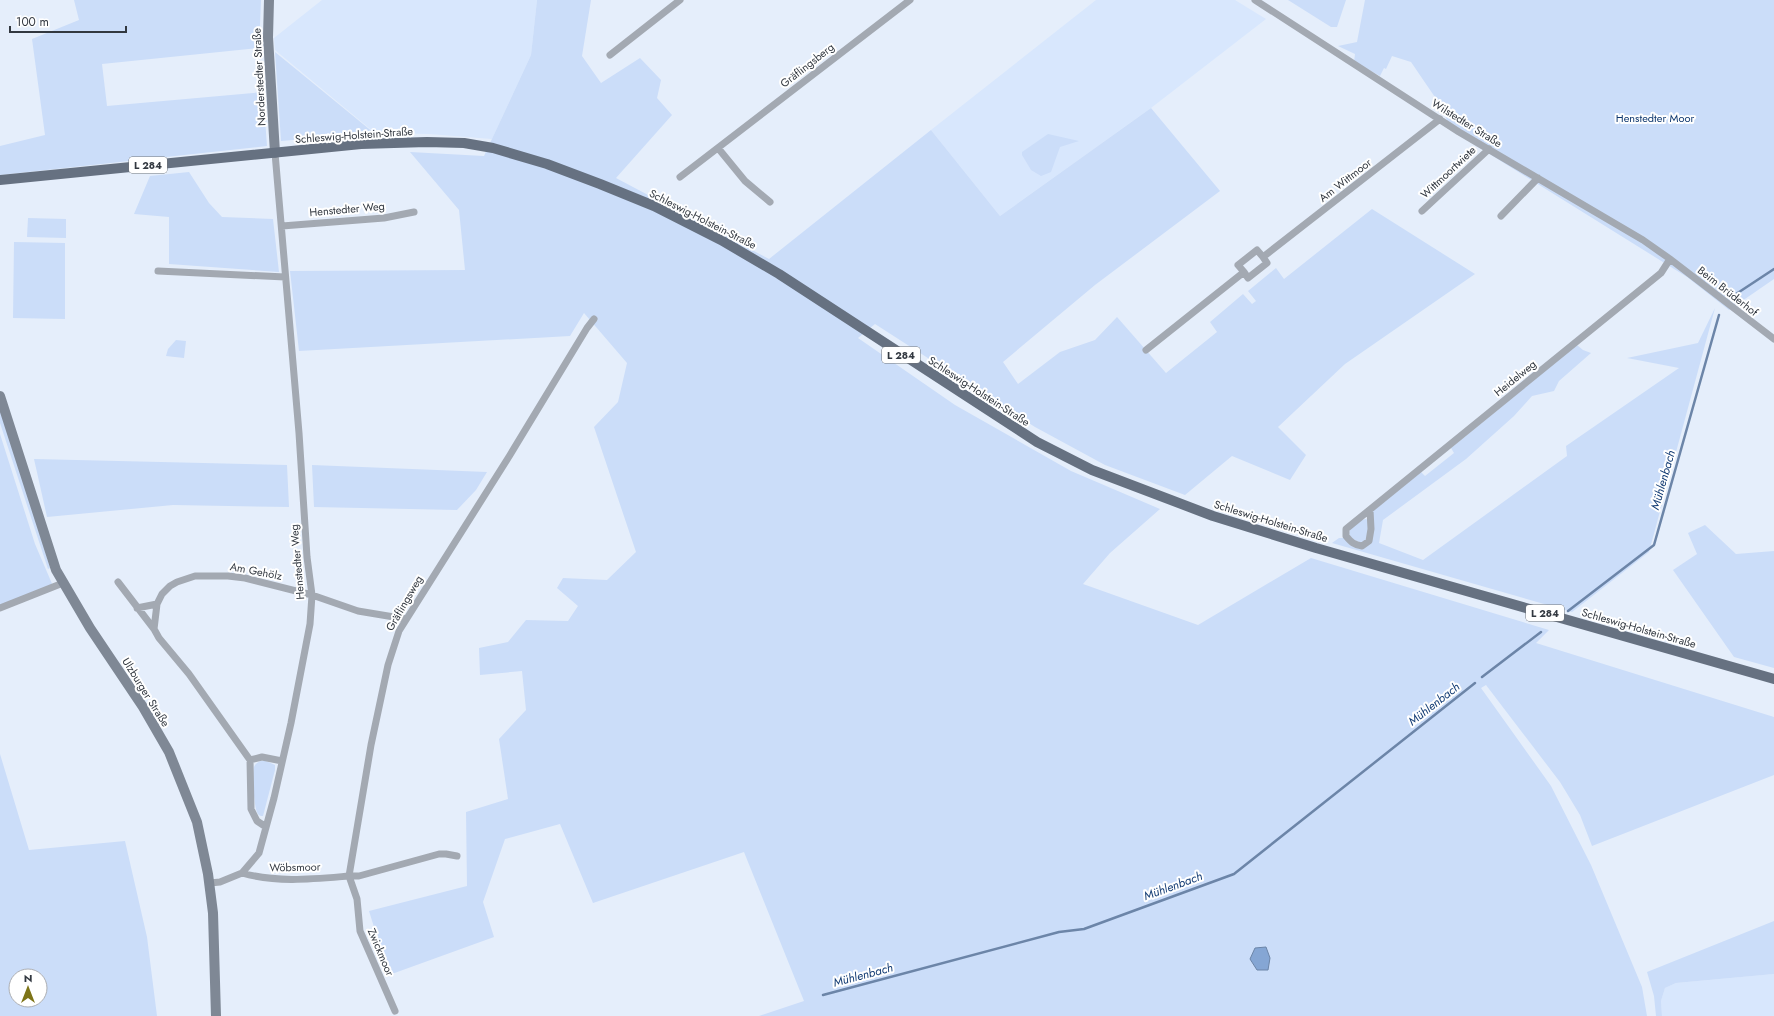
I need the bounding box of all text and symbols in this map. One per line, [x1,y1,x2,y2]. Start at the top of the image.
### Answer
scale bar [10,8,126,34]
text: 100 m [16,13,49,31]
street label: Norderstedter Straße [248,27,270,126]
street label: Gräflingsberg [777,39,837,91]
street label: Wilstedter Straße [1429,95,1506,151]
park label: Henstedter Moor [1616,110,1694,126]
street label: Schleswig-Holstein-Straße [294,123,414,147]
street label: Wittmoortwiete [1417,142,1479,202]
street label: Am Wittmoor [1315,154,1375,206]
road number: L 284 [129,157,167,173]
street label: Schleswig-Holstein-Straße [647,185,760,253]
street label: Henstedter Weg [309,198,385,220]
street label: Beim Brüderhof [1694,262,1762,320]
road number: L 284 [882,347,920,363]
street label: Schleswig-Holstein-Straße [925,352,1033,430]
street label: Heidelweg [1490,356,1540,400]
water label: Mühlenbach [1646,448,1680,512]
street label: Schleswig-Holstein-Straße [1212,496,1330,546]
street label: Henstedter Weg [286,524,308,600]
street label: Am Gehölz [229,558,283,584]
street label: Gräflingsweg [382,572,426,634]
street label: Schleswig-Holstein-Straße [1580,604,1698,652]
road number: L 284 [1526,605,1564,621]
street label: Ulzburger Straße [118,654,174,730]
water label: Mühlenbach [1404,678,1464,730]
street label: Wöbsmoor [269,859,321,875]
water label: Mühlenbach [1141,867,1205,905]
street label: Zwickmoor [364,926,398,978]
water label: Mühlenbach [831,958,895,992]
north arrow [8,968,48,1008]
text: N [24,970,32,986]

